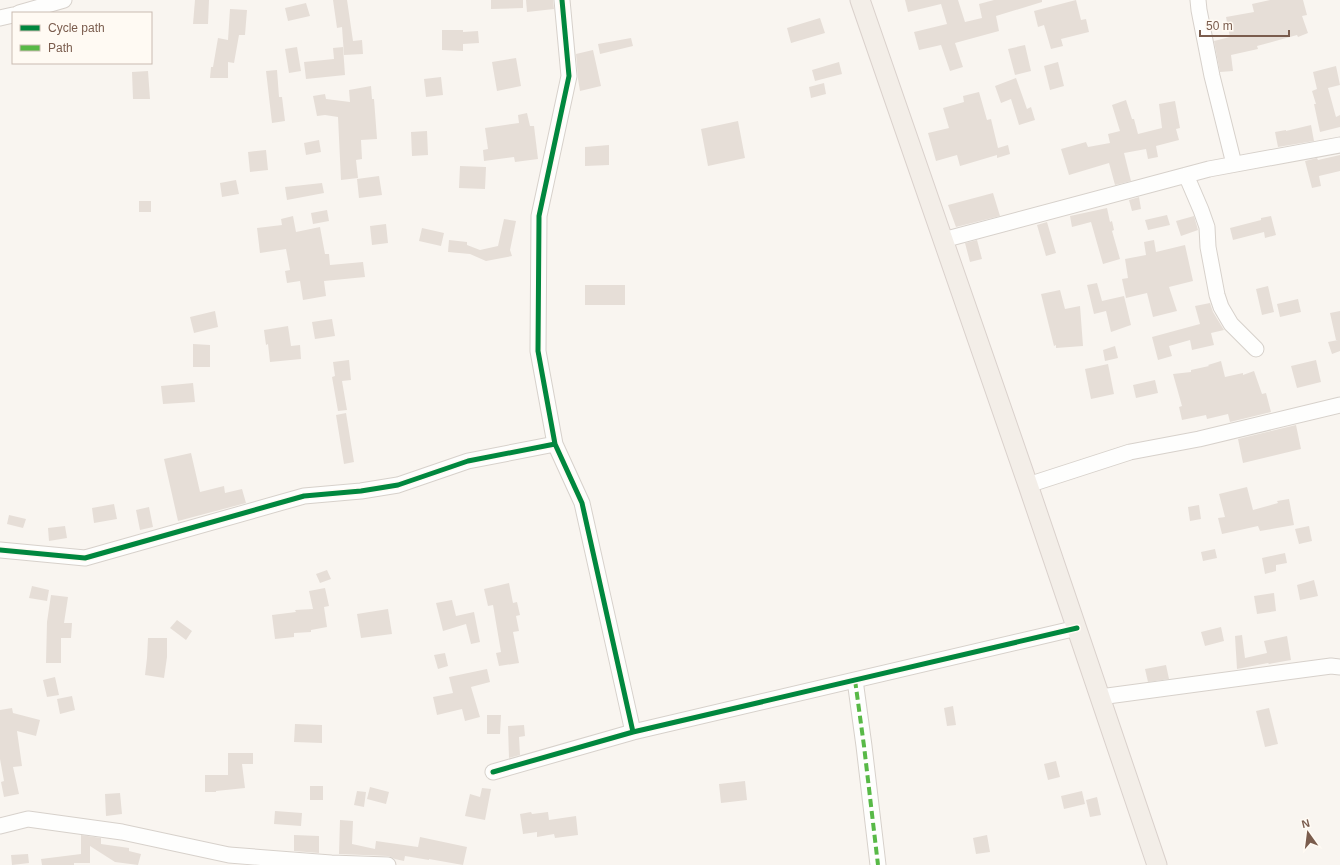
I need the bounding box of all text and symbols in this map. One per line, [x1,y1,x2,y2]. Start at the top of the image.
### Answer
legend [12,12,152,64]
scale bar [1200,12,1289,38]
text: 50 m [1206,19,1233,33]
text: Cycle path [48,21,105,35]
text: Path [48,41,73,55]
north arrow [1288,813,1328,853]
text: N [1300,817,1311,830]

